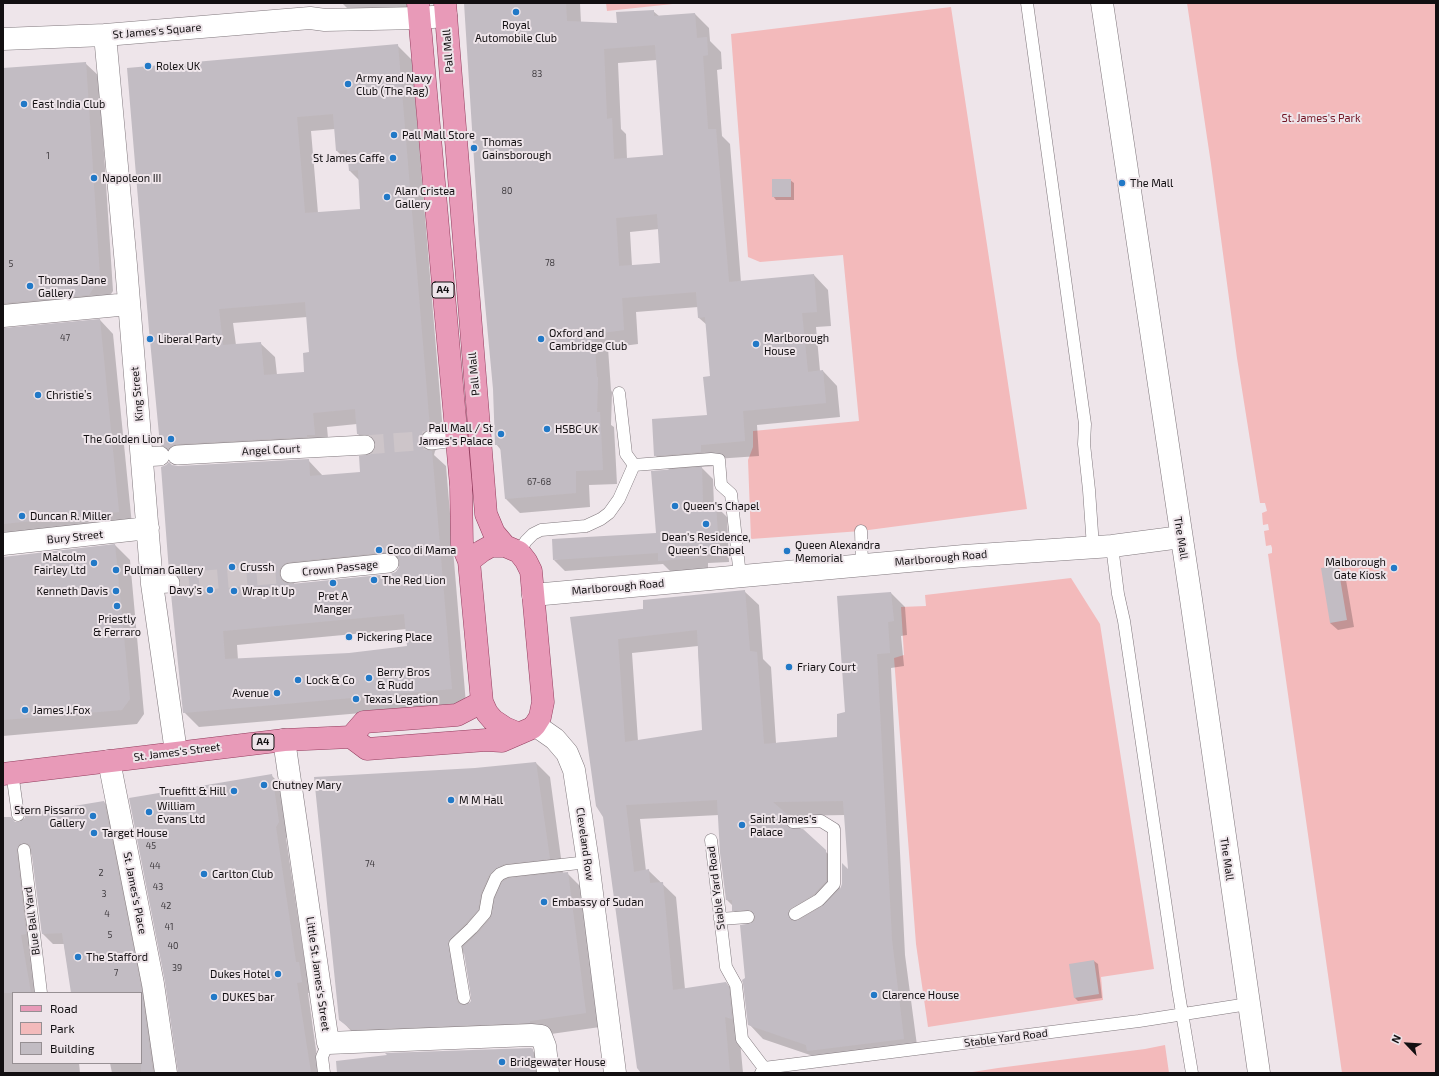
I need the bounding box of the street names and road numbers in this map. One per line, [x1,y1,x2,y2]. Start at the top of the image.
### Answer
street label: St James's Square [112,21,202,41]
street label: Pall Mall [440,29,456,73]
road number: A4 [432,282,454,298]
street label: Pall Mall [466,352,482,396]
street label: King Street [128,366,146,422]
street label: Angel Court [242,442,300,458]
street label: The Mall [1171,516,1191,560]
street label: Bury Street [46,527,104,547]
street label: Marlborough Road [894,547,988,569]
street label: Crown Passage [301,557,379,579]
street label: Marlborough Road [571,576,665,598]
road number: A4 [252,734,274,750]
street label: St. James's Street [133,740,221,764]
street label: Cleveland Row [573,807,597,881]
street label: The Mall [1217,837,1237,881]
street label: Stable Yard Road [704,845,728,931]
street label: St. James's Place [121,851,149,935]
street label: Blue Ball Yard [21,886,43,956]
street label: Little St. James's Street [303,916,333,1032]
street label: Stable Yard Road [963,1026,1049,1050]

